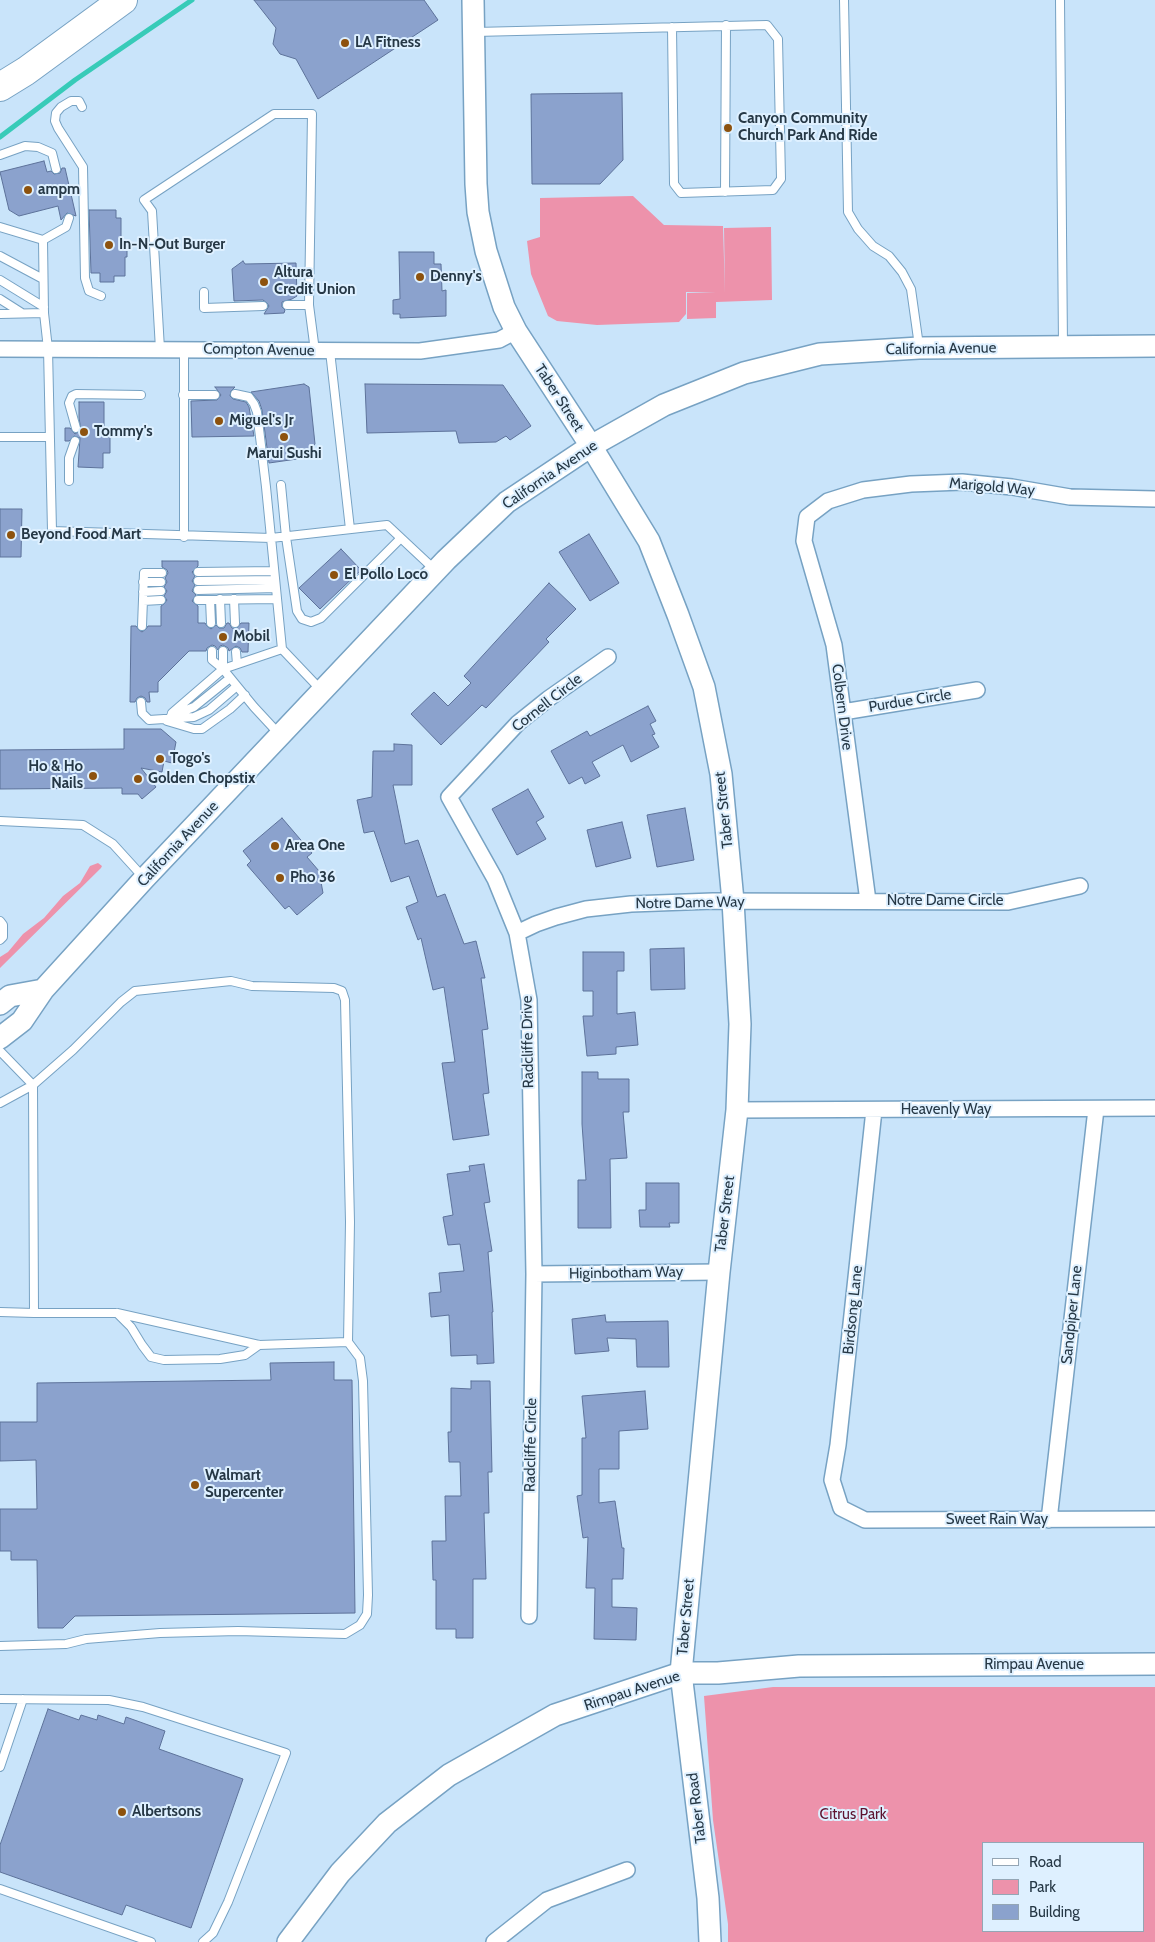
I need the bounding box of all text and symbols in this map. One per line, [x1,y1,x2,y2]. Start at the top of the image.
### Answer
place label: LA Fitness [355,34,420,52]
marker: LA Fitness [339,37,351,49]
place label: Canyon Community Church Park And Ride [738,110,877,145]
marker: Canyon Community Church Park And Ride [722,122,734,134]
place label: ampm [38,181,80,199]
marker: ampm [22,184,34,196]
place label: In-N-Out Burger [119,236,225,254]
marker: In-N-Out Burger [103,239,115,251]
place label: Altura Credit Union [274,264,356,299]
place label: Denny's [430,268,482,286]
marker: Denny's [414,271,426,283]
marker: Altura Credit Union [258,276,270,288]
street label: California Avenue [886,339,996,359]
street label: Compton Avenue [203,340,315,360]
street label: Taber Street [530,361,588,435]
place label: Miguel's Jr [229,412,294,430]
marker: Miguel's Jr [213,415,225,427]
place label: Tommy's [94,423,153,441]
marker: Tommy's [78,426,90,438]
marker: Marui Sushi [278,431,290,443]
street label: California Avenue [499,437,601,513]
place label: Marui Sushi [246,445,322,463]
street label: Marigold Way [948,474,1036,500]
place label: Beyond Food Mart [21,526,141,544]
marker: Beyond Food Mart [5,529,17,541]
place label: El Pollo Loco [344,566,428,584]
marker: El Pollo Loco [328,569,340,581]
place label: Mobil [233,628,270,646]
marker: Mobil [217,631,229,643]
street label: Colbern Drive [828,663,856,751]
street label: Cornell Circle [508,670,586,736]
street label: Purdue Circle [867,686,953,716]
place label: Togo's [170,750,210,768]
marker: Togo's [154,753,166,765]
place label: Ho & Ho Nails [28,758,83,793]
marker: Ho & Ho Nails [87,770,99,782]
place label: Golden Chopstix [148,770,255,788]
street label: Taber Street [711,771,737,849]
marker: Golden Chopstix [132,773,144,785]
street label: California Avenue [134,797,222,891]
place label: Area One [285,837,345,855]
marker: Area One [269,840,281,852]
place label: Pho 36 [290,869,336,887]
marker: Pho 36 [274,872,286,884]
street label: Notre Dame Circle [887,892,1003,910]
street label: Notre Dame Way [635,893,745,913]
street label: Radcliffe Drive [518,996,538,1088]
street label: Heavenly Way [901,1101,991,1119]
street label: Taber Street [711,1175,739,1253]
street label: Higinbotham Way [569,1263,683,1283]
street label: Birdsong Lane [839,1265,867,1355]
street label: Sandpiper Lane [1058,1265,1086,1365]
street label: Radcliffe Circle [521,1398,541,1492]
place label: Walmart Supercenter [205,1467,284,1502]
marker: Walmart Supercenter [189,1479,201,1491]
street label: Sweet Rain Way [946,1511,1048,1529]
street label: Taber Street [674,1578,698,1656]
street label: Rimpau Avenue [984,1656,1084,1674]
street label: Rimpau Avenue [582,1667,682,1715]
street label: Taber Road [684,1772,710,1844]
place label: Albertsons [132,1803,201,1821]
marker: Albertsons [116,1806,128,1818]
park label: Citrus Park [819,1806,887,1824]
legend [982,1842,1145,1932]
text: Road [1029,1853,1062,1871]
text: Park [1029,1878,1056,1896]
text: Building [1029,1903,1080,1921]

